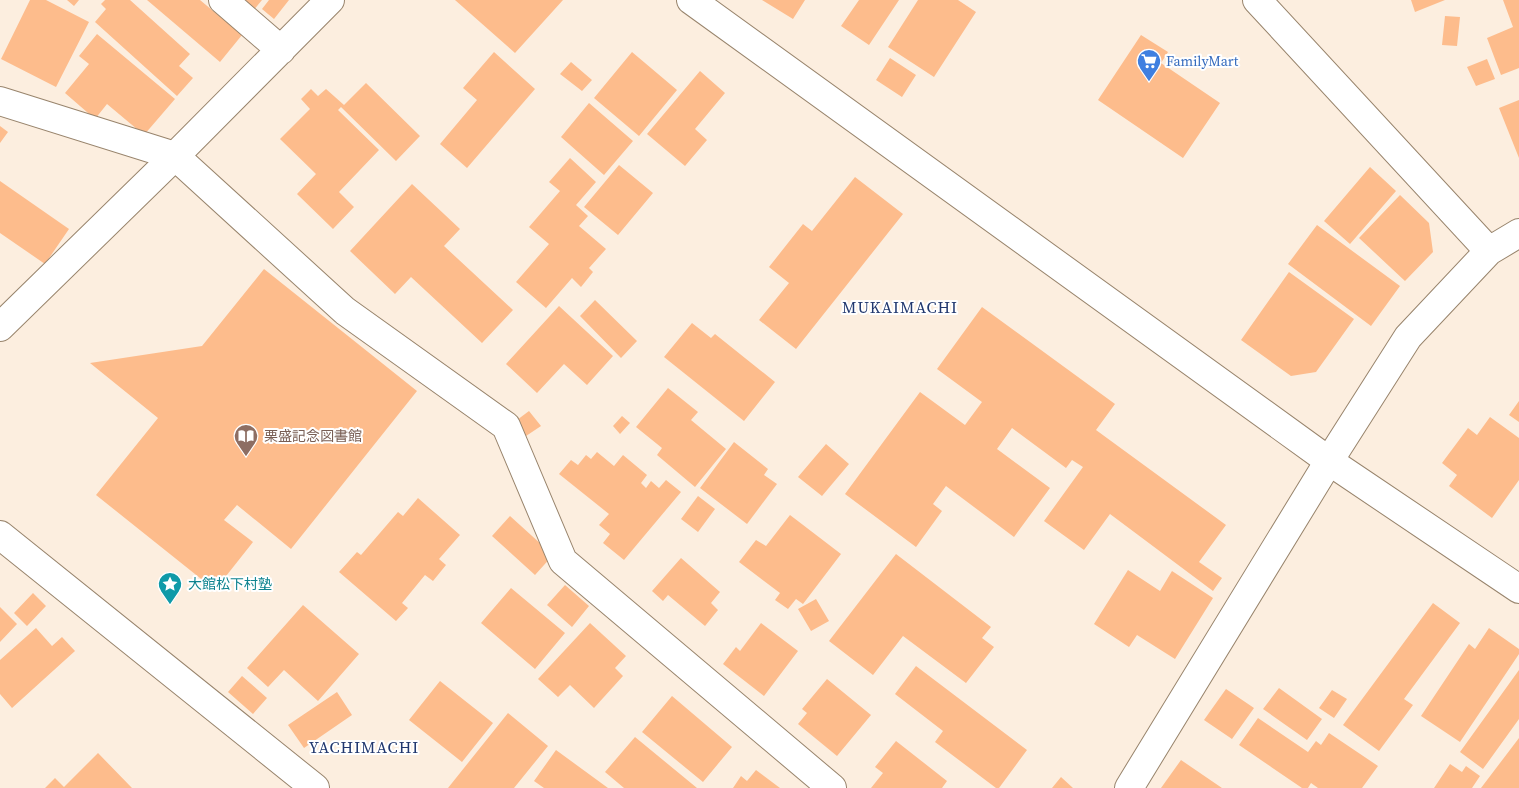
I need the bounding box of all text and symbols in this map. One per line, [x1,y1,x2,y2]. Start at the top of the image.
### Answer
supermarket icon: FamilyMart [1136,48,1162,82]
place label: FamilyMart [1166,51,1239,71]
district label: MUKAIMACHI [842,296,958,318]
library icon: 栗盛記念図書館 [233,423,259,457]
place label: 栗盛記念図書館 [264,426,362,446]
place icon: 大館松下村塾 [157,571,183,605]
place label: 大館松下村塾 [188,574,272,594]
district label: YACHIMACHI [309,736,419,758]

